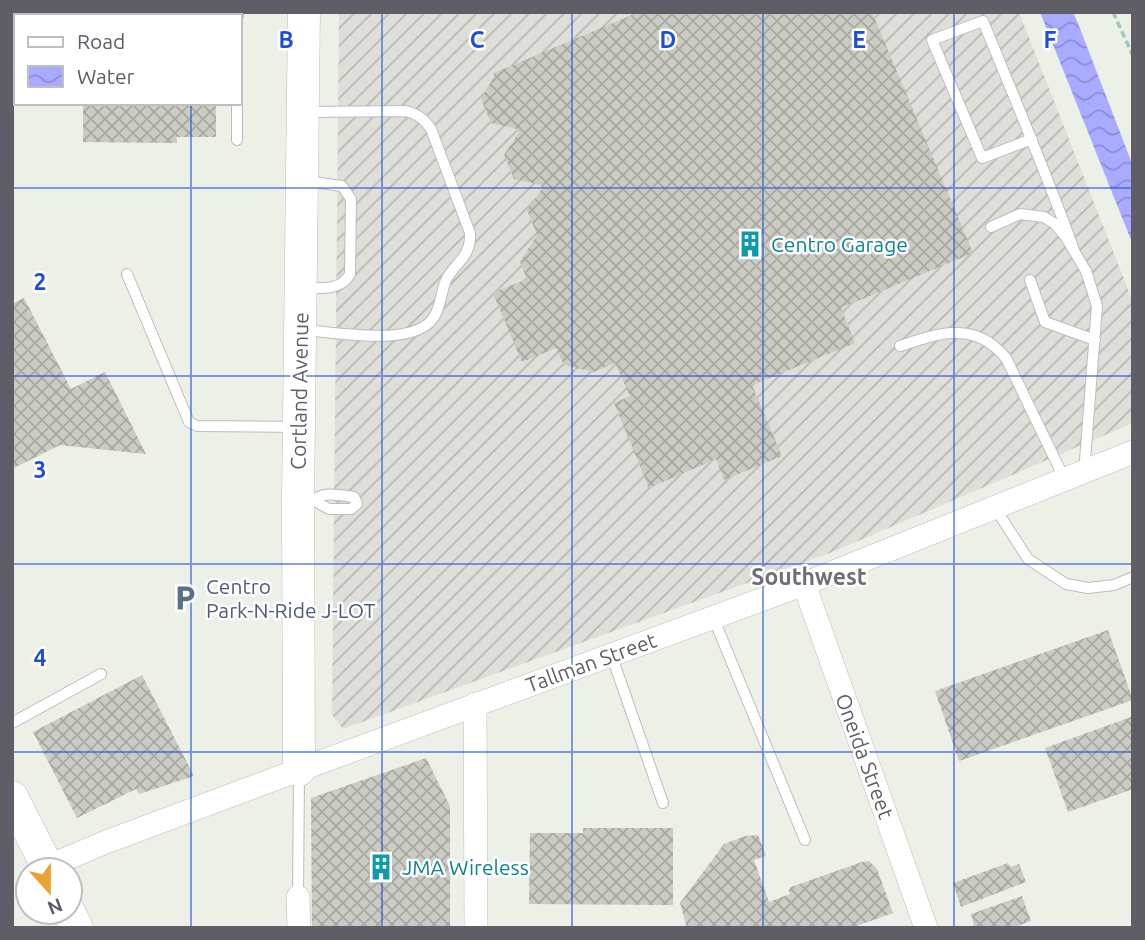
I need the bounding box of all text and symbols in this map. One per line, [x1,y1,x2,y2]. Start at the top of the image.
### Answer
legend [14,14,242,105]
text: B [278,27,294,52]
text: C [470,27,485,52]
text: D [660,27,676,52]
text: E [852,27,866,52]
text: F [1044,27,1057,52]
text: Road [77,29,125,53]
text: Water [77,64,135,88]
building icon: Centro Garage [735,229,765,259]
place label: Centro Garage [771,232,908,256]
text: 2 [34,269,46,294]
street label: Cortland Avenue [286,312,312,470]
text: 3 [34,457,46,482]
district label: Southwest [751,564,867,589]
place label: Centro Park-N-Ride J-LOT [206,574,376,622]
parking icon: Centro Park-N-Ride J-LOT [170,583,200,613]
street label: Tallman Street [523,627,659,697]
text: 4 [34,645,47,670]
street label: Oneida Street [831,690,899,822]
building icon: JMA Wireless [366,852,396,882]
place label: JMA Wireless [402,855,529,879]
north arrow [14,856,84,926]
text: N [45,894,66,920]

